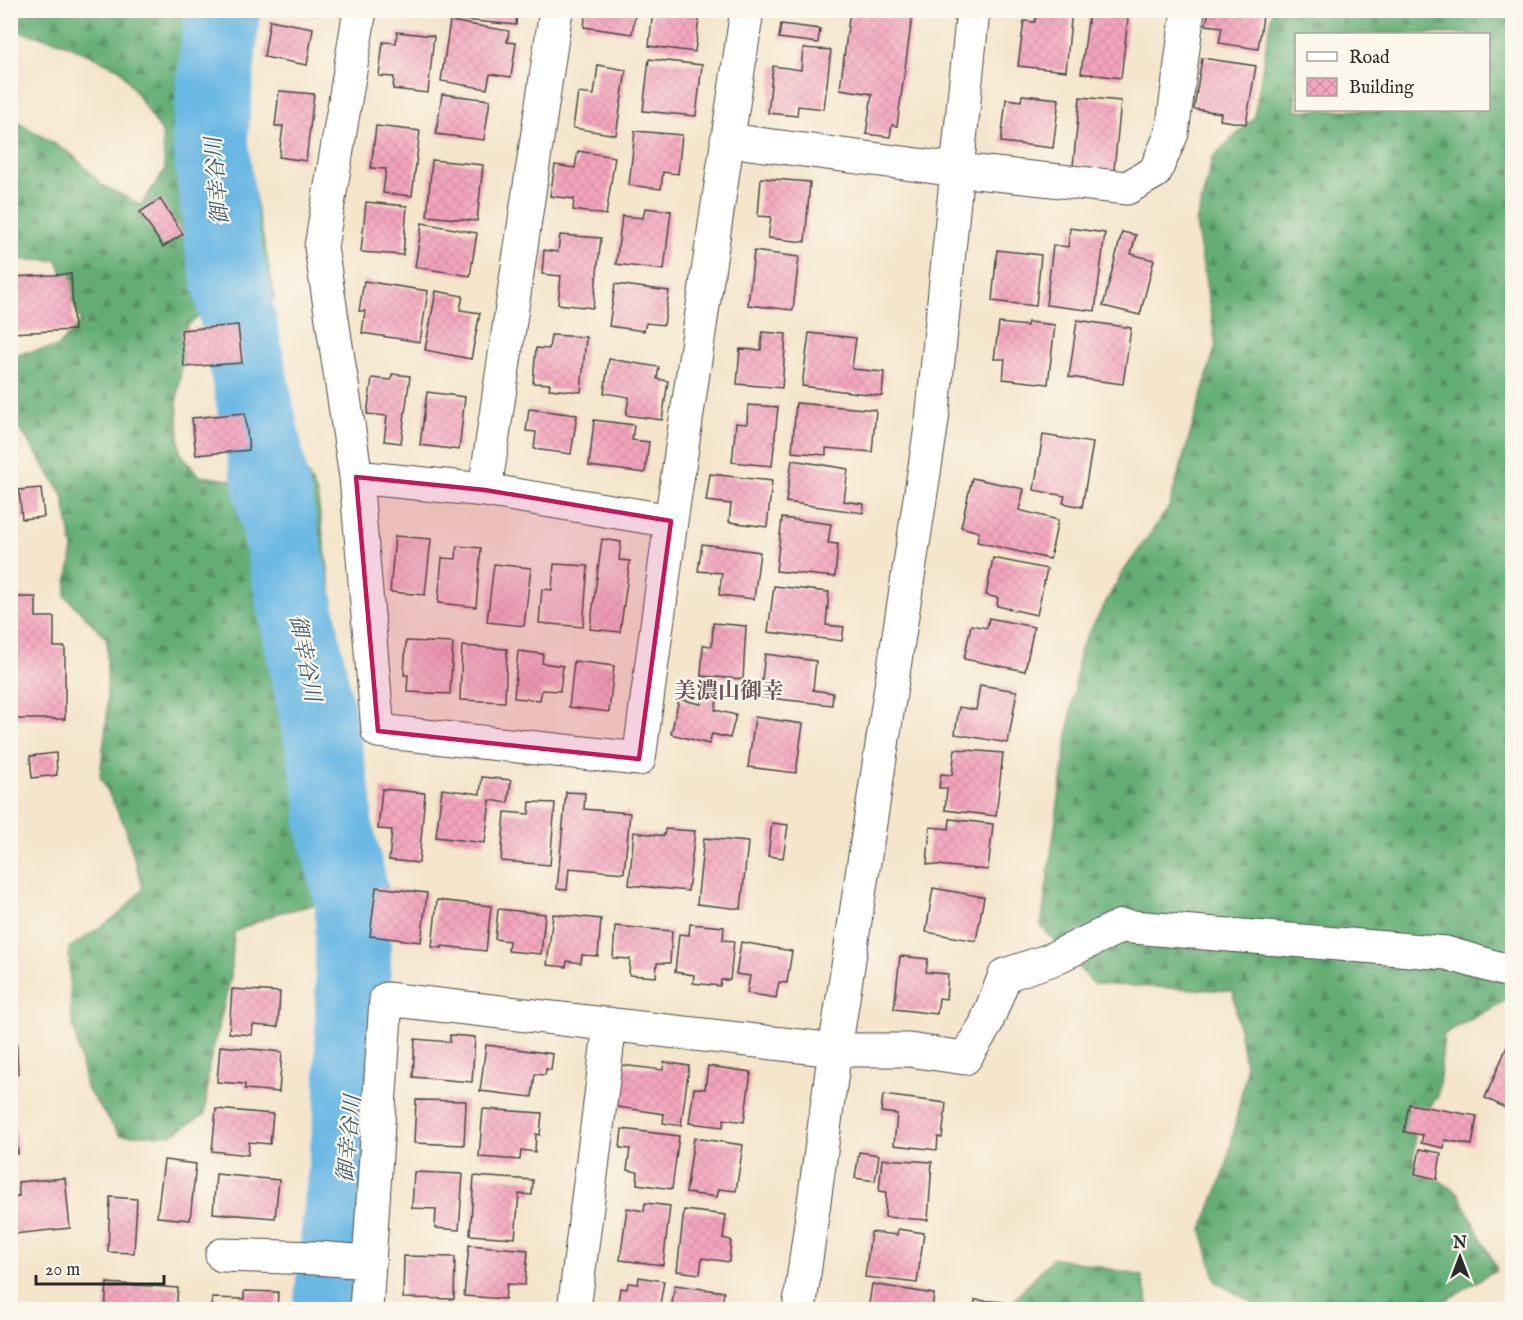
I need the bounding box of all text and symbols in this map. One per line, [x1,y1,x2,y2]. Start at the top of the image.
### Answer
legend [1295,33,1490,111]
text: Road [1349,47,1390,70]
text: Building [1349,77,1414,100]
water label: 御幸谷川 [200,134,236,226]
water label: 御幸谷川 [282,613,327,706]
district label: 美濃山御幸 [674,678,784,706]
water label: 御幸谷川 [332,1092,368,1184]
north arrow [1430,1227,1490,1287]
text: N [1452,1234,1467,1254]
scale bar [36,1248,164,1286]
text: 20 m [45,1259,80,1282]

